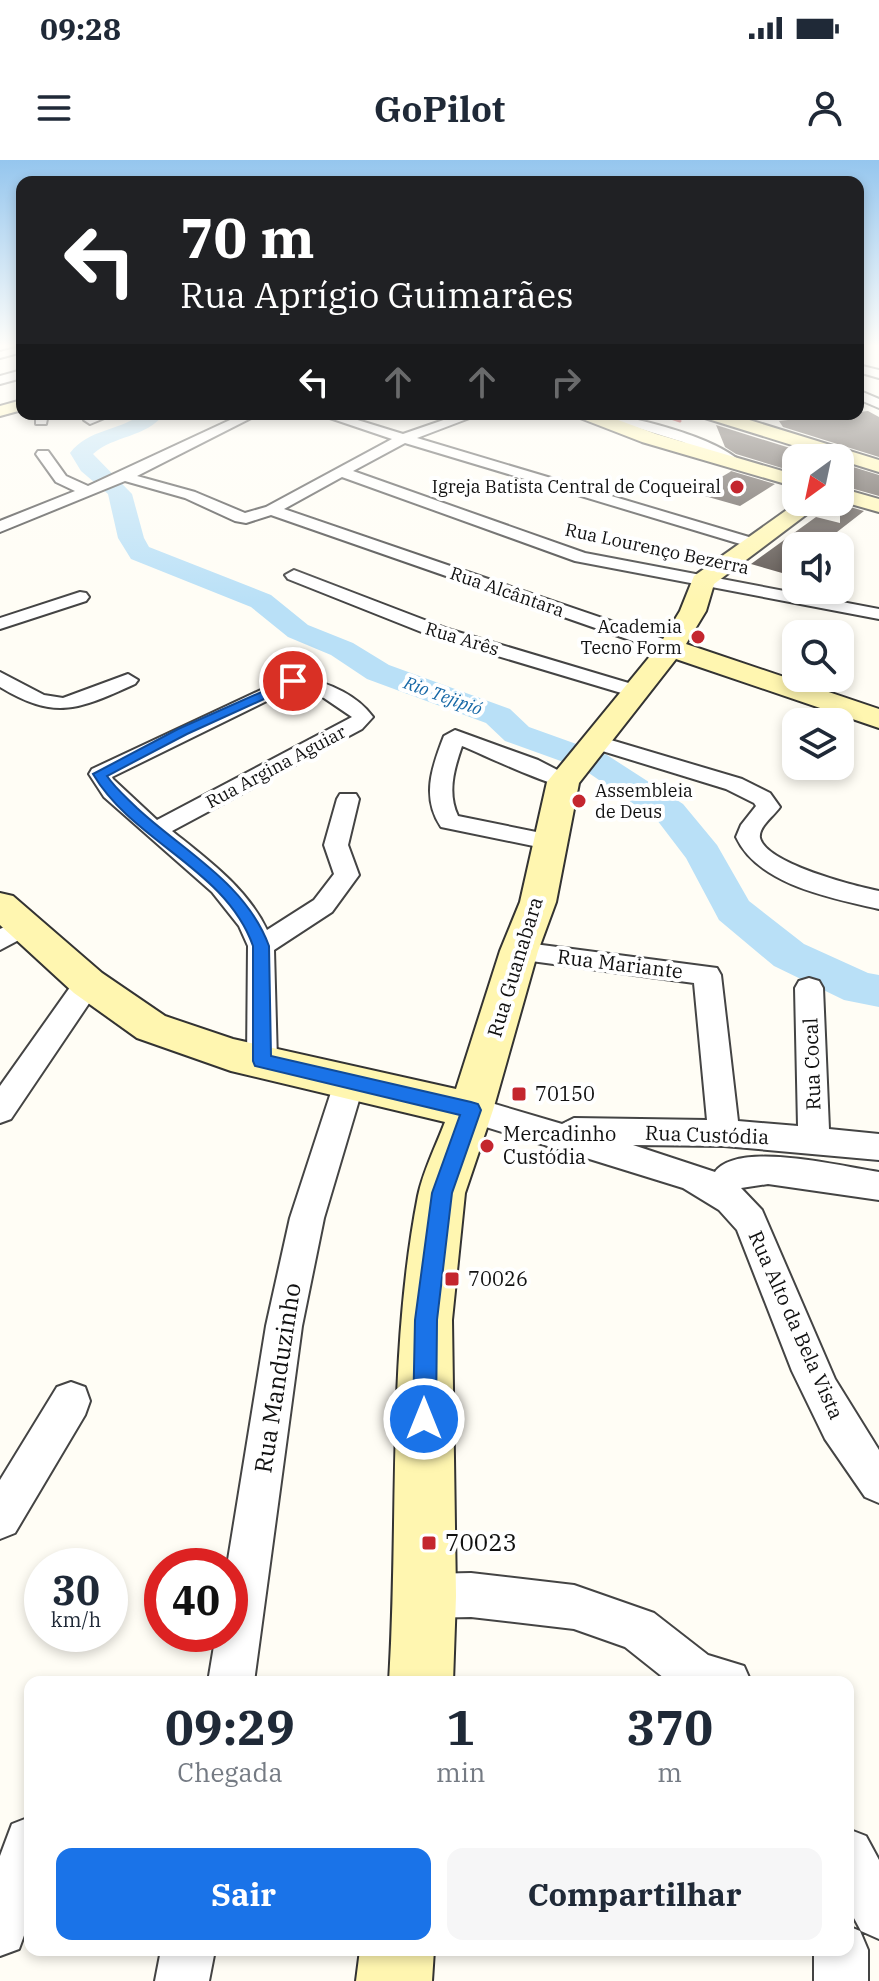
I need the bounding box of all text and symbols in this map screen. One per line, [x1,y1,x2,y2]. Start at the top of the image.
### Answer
text: 09:28 [40,9,121,48]
text: GoPilot [374,85,505,132]
icon: menu [32,86,76,130]
icon: person [803,86,847,130]
text: 70 m [180,201,315,273]
icon: left [48,208,152,312]
text: Rua Aprígio Guimarães [180,271,574,318]
icon: left [292,360,336,404]
icon: ahead [376,360,420,404]
icon: ahead [460,360,504,404]
icon: right [544,360,588,404]
north arrow [782,444,854,516]
map controls [782,444,854,780]
place label: Igreja Batista Central de Coqueiral [432,475,721,498]
marker: Igreja Batista Central de Coqueiral [728,478,746,496]
street label: Rua Lourenço Bezerra [563,518,751,579]
button: sound [782,532,854,604]
street label: Rua Alcântara [447,561,567,622]
place label: Academia Tecno Form [580,615,682,659]
street label: Rua Arês [422,616,502,661]
button: search [782,620,854,692]
marker: Academia Tecno Form [689,628,707,646]
pin [259,647,327,715]
icon: arrive [271,659,315,703]
water label: Rio Tejipió [400,670,486,720]
button: layers [782,708,854,780]
street label: Rua Argina Aguiar [202,720,350,813]
place label: Assembleia de Deus [595,779,693,823]
marker: Assembleia de Deus [570,792,588,810]
street label: Rua Guanabara [480,893,549,1040]
street label: Rua Mariante [556,942,684,985]
street label: Rua Cocal [796,1017,827,1111]
place label: 70150 [535,1080,595,1107]
marker: 70150 [510,1085,528,1103]
street label: Rua Custódia [644,1119,770,1150]
place label: Mercadinho Custódia [503,1120,616,1170]
marker: Mercadinho Custódia [478,1137,496,1155]
street label: Rua Alto da Bela Vista [743,1226,850,1424]
place label: 70026 [468,1265,528,1292]
marker: 70026 [443,1270,461,1288]
street label: Rua Manduzinho [246,1281,308,1475]
position arrow [382,1377,466,1461]
place label: 70023 [445,1526,517,1558]
marker: 70023 [420,1534,438,1552]
speed limit sign: 40 [144,1548,248,1652]
text: 30 [52,1564,100,1616]
text: km/h [51,1606,101,1633]
text: 09:29 [165,1696,295,1758]
text: 1 [446,1696,475,1758]
text: 370 [627,1696,713,1758]
text: Chegada [177,1755,283,1789]
text: min [436,1755,485,1789]
text: m [657,1755,682,1789]
button: Sair [56,1848,431,1940]
button: Compartilhar [447,1848,822,1940]

